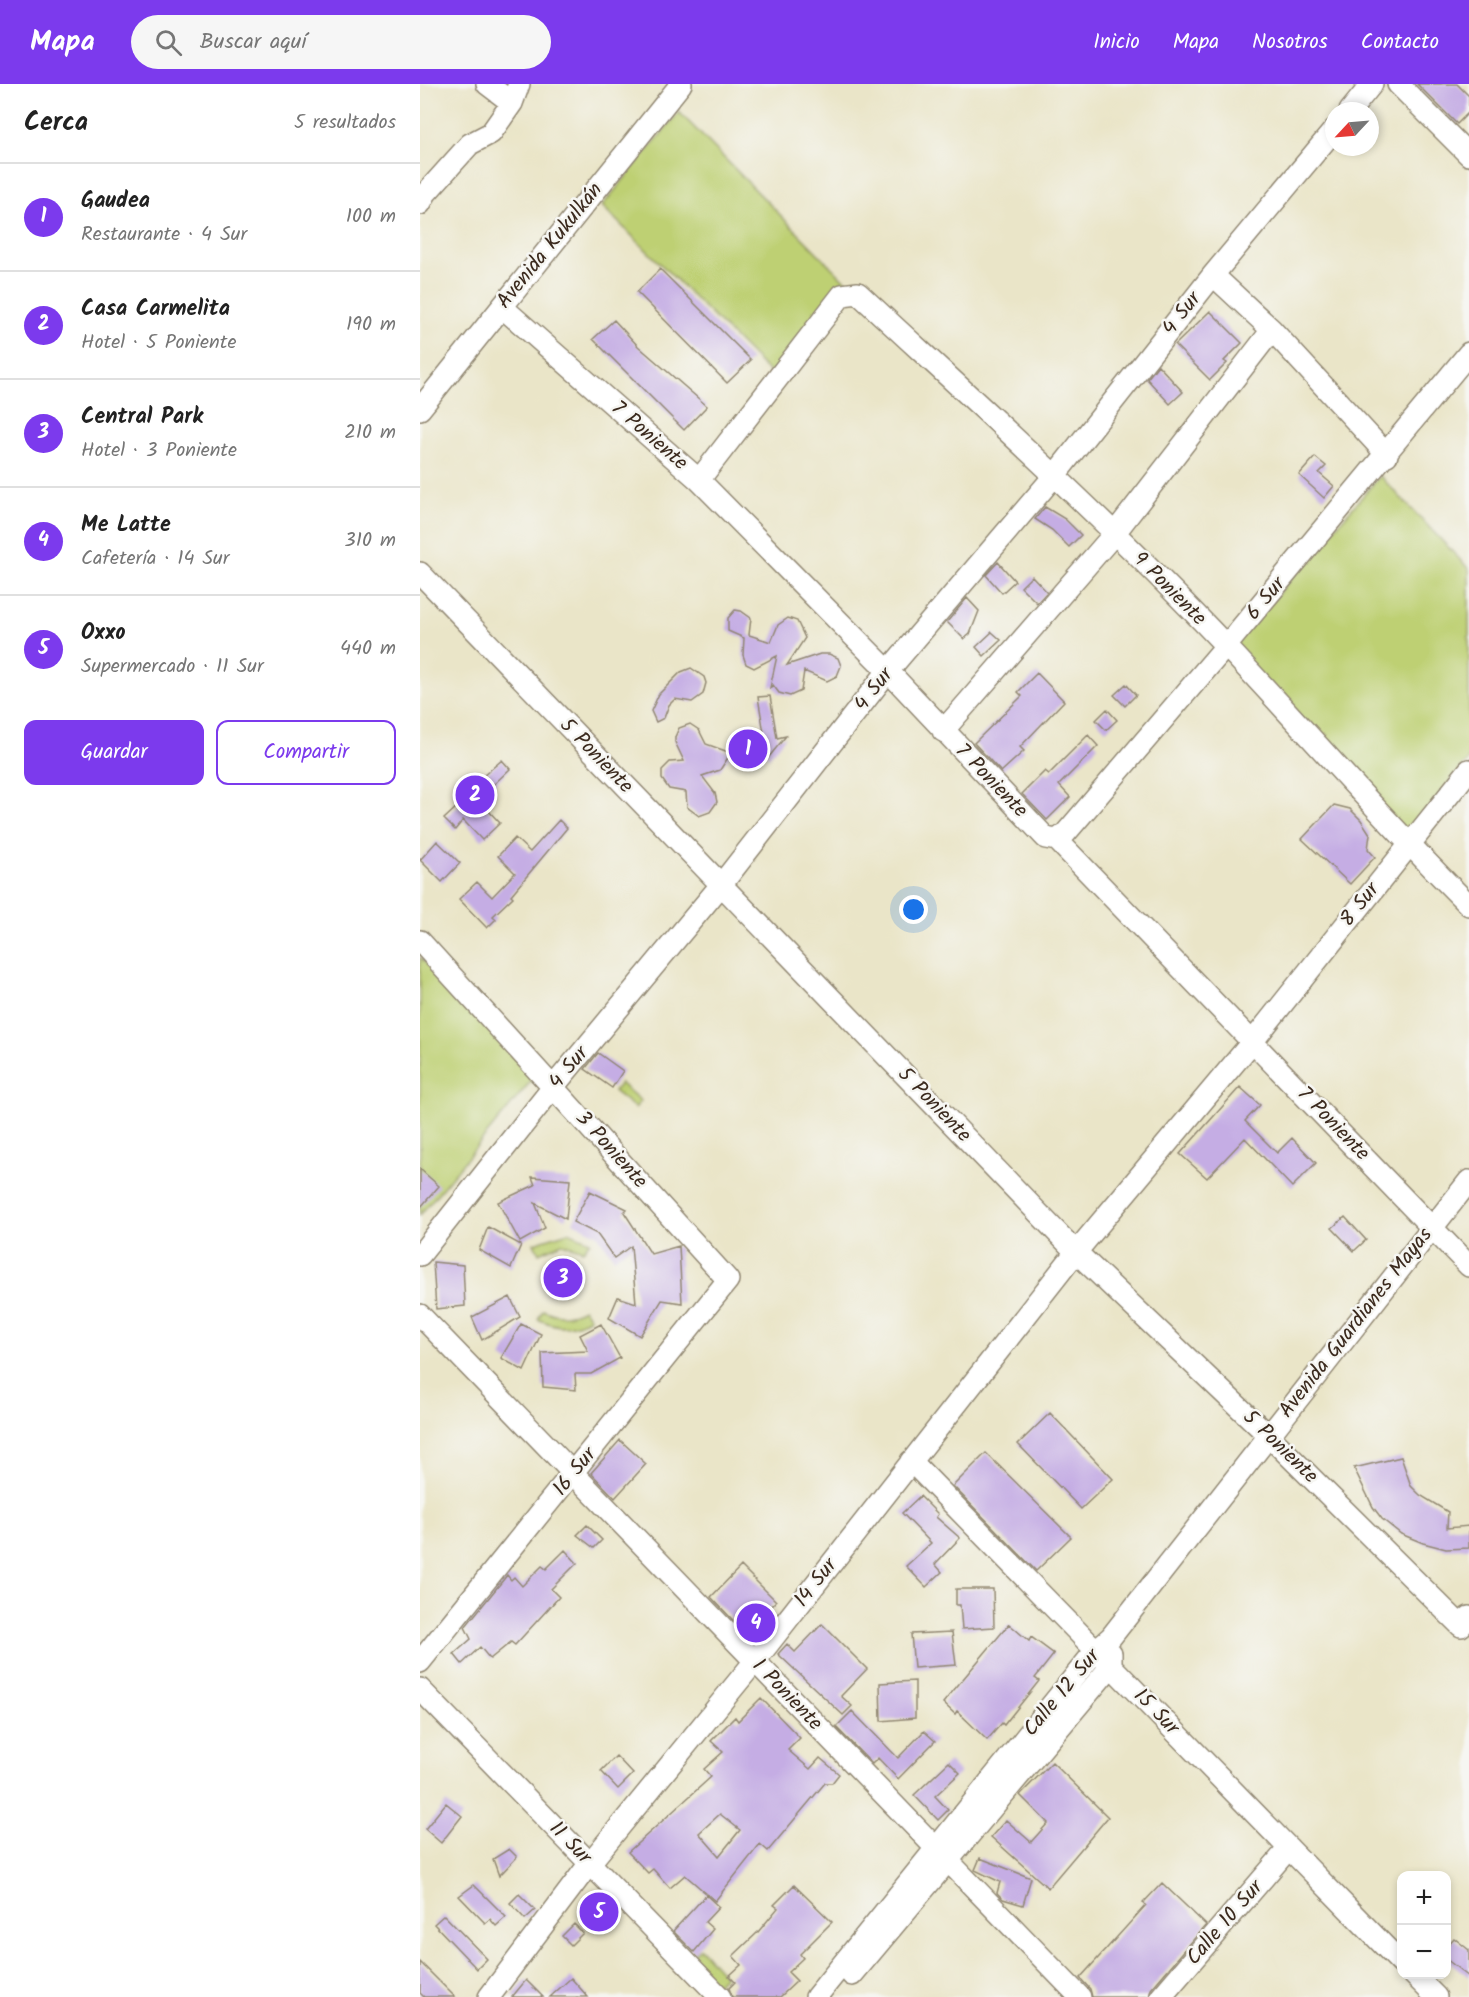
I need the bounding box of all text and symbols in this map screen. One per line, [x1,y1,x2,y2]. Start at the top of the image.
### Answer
search box [131,15,551,69]
text: Mapa [30,20,95,65]
text: Buscar aquí [200,25,307,60]
icon: search [152,26,185,59]
text: Inicio [1093,26,1140,59]
text: Mapa [1173,26,1219,59]
text: Nosotros [1252,26,1328,59]
text: Contacto [1361,26,1439,59]
text: Cerca [24,102,88,144]
north arrow [1325,102,1379,156]
text: 5 resultados [294,107,396,139]
street label: Avenida Kukulkán [489,176,611,316]
text: Gaudea [81,184,150,219]
text: 1 [40,201,47,233]
text: 100 m [346,201,396,233]
text: Restaurante · 4 Sur [81,219,247,251]
street label: 4 Sur [1154,284,1210,343]
text: Casa Carmelita [81,292,230,327]
text: 2 [38,309,49,341]
text: 190 m [346,309,396,341]
text: Hotel · 5 Poniente [81,327,236,359]
street label: 7 Poniente [603,393,695,479]
text: Central Park [81,400,203,435]
text: 3 [38,417,49,449]
text: 210 m [344,417,396,449]
text: Hotel · 3 Poniente [81,435,237,467]
text: Me Latte [81,508,171,543]
text: 4 [38,525,49,557]
text: 310 m [344,525,396,557]
text: Cafetería · 14 Sur [81,543,229,575]
street label: 9 Poniente [1124,544,1214,634]
street label: 6 Sur [1238,569,1295,628]
text: Oxxo [81,616,126,651]
text: 5 [38,633,49,665]
text: 440 m [340,633,396,665]
text: Supermercado · 11 Sur [81,651,264,683]
street label: 4 Sur [846,660,902,719]
street label: 5 Poniente [551,710,641,802]
button: Guardar [24,720,204,785]
button: Compartir [216,720,396,785]
pin: 1 [728,726,768,772]
street label: 7 Poniente [947,736,1036,826]
pin: 2 [456,772,494,818]
street label: 8 Sur [1332,875,1389,935]
your location [899,895,928,924]
street label: 4 Sur [541,1038,598,1097]
street label: 5 Poniente [889,1059,979,1151]
street label: 7 Poniente [1289,1079,1378,1169]
street label: 3 Poniente [567,1103,656,1197]
street label: Avenida Guardianes Mayas [1271,1221,1441,1425]
pin: 3 [544,1256,582,1300]
street label: 5 Poniente [1234,1402,1326,1492]
street label: 16 Sur [545,1439,606,1504]
street label: 14 Sur [786,1550,847,1615]
pin: 4 [736,1600,776,1646]
street label: Calle 12 Sur [1015,1641,1109,1744]
street label: 1 Poniente [744,1651,831,1739]
street label: 15 Sur [1125,1681,1188,1744]
street label: 11 Sur [541,1814,600,1873]
map controls [1397,1871,1451,1979]
button: + [1397,1871,1451,1925]
street label: Calle 10 Sur [1178,1872,1272,1973]
pin: 5 [580,1890,618,1934]
button: − [1397,1925,1451,1979]

